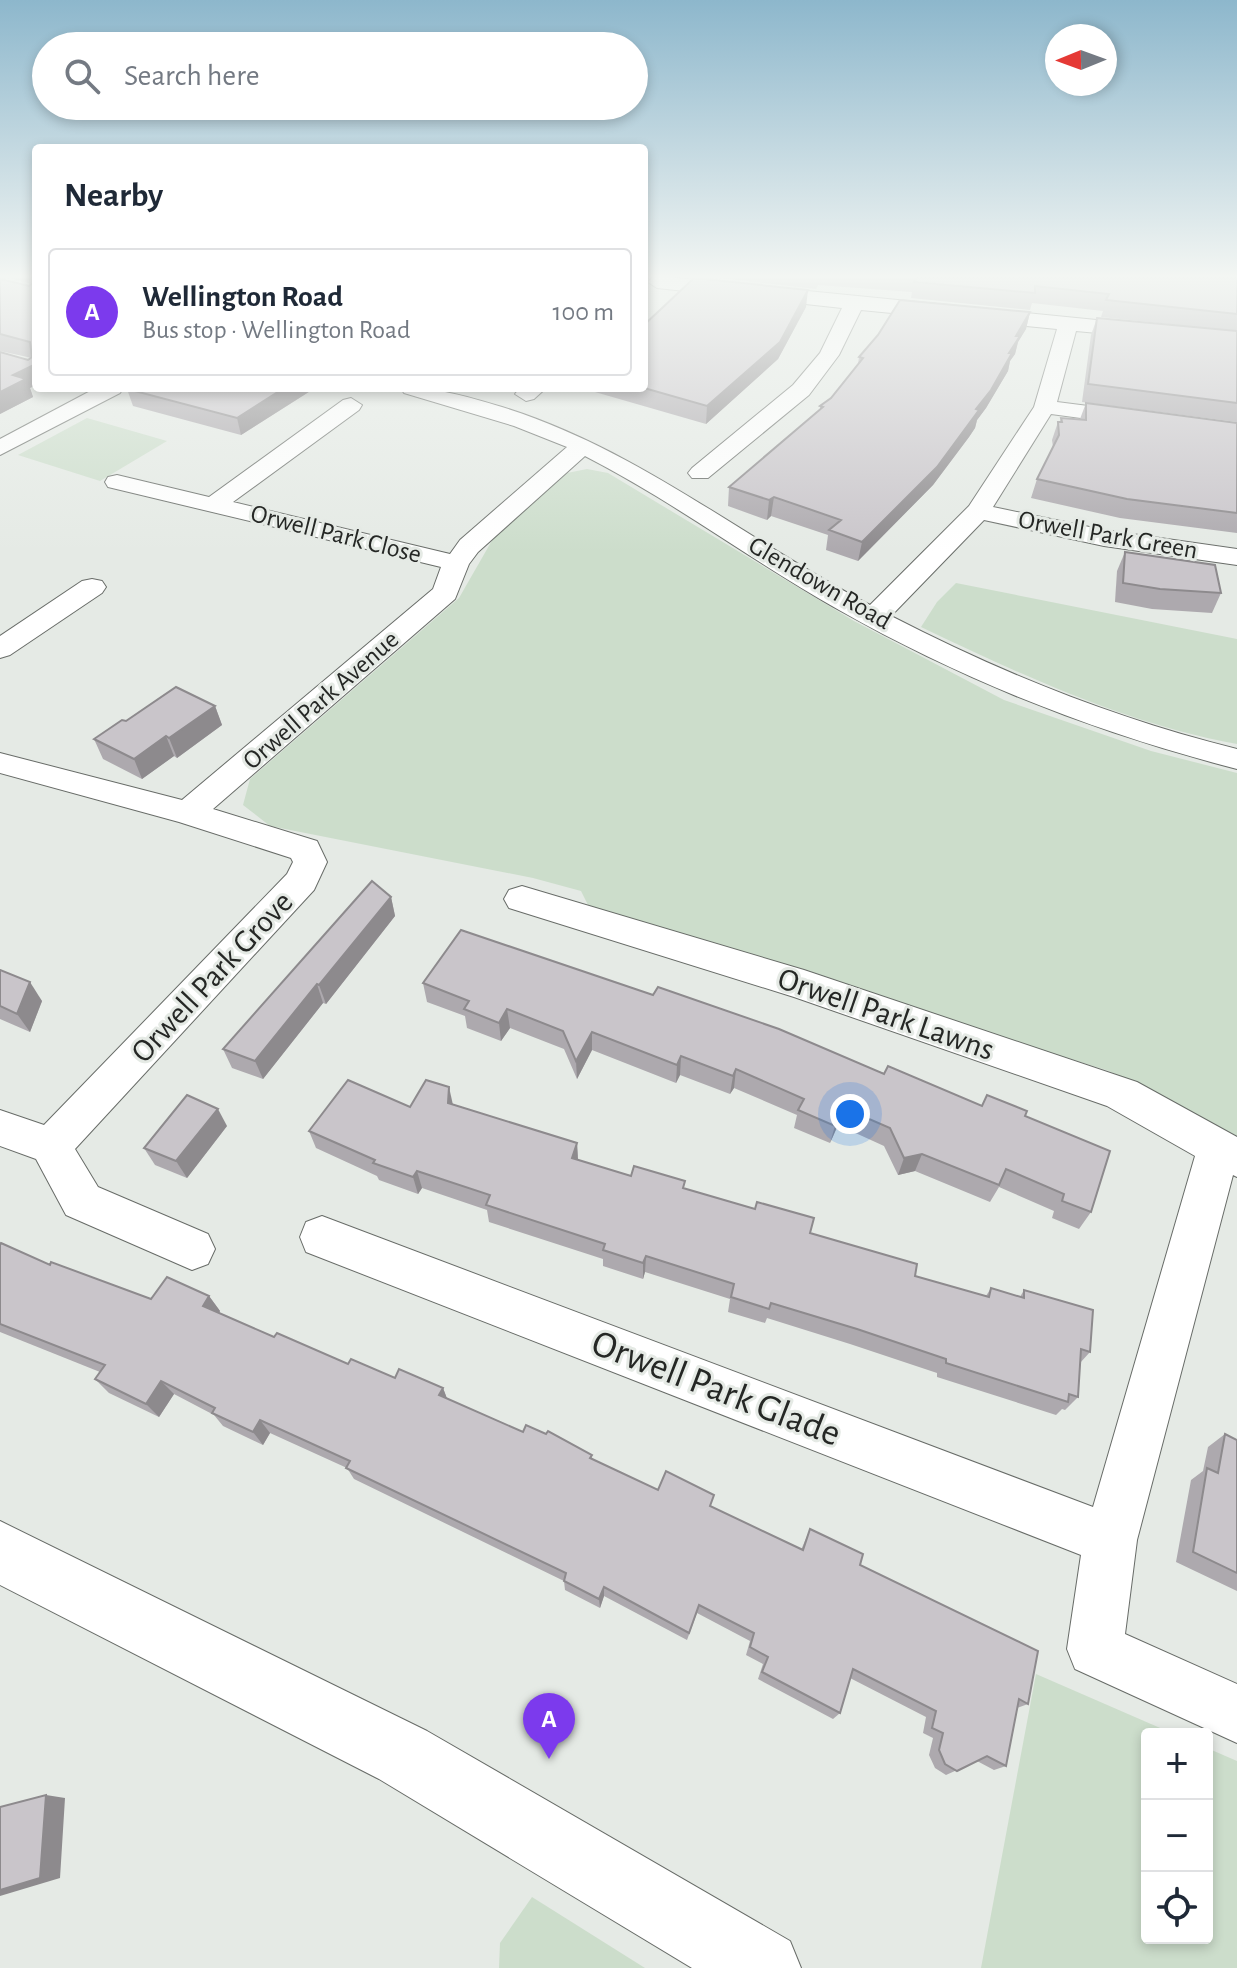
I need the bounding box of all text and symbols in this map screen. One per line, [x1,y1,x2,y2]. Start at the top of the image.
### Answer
north arrow [1045,24,1117,96]
search box [32,32,648,120]
icon: search [60,54,104,98]
text: Search here [124,61,260,91]
text: Nearby [64,179,163,213]
text: Wellington Road [142,282,343,312]
text: A [84,299,100,325]
text: 100 m [553,299,614,325]
text: Bus stop · Wellington Road [142,317,410,343]
street label: Orwell Park Close [248,500,424,568]
street label: Orwell Park Green [1016,506,1200,564]
street label: Glendown Road [744,532,896,634]
street label: Orwell Park Avenue [238,626,404,774]
street label: Orwell Park Grove [125,885,299,1069]
street label: Orwell Park Lawns [774,962,998,1066]
your location [830,1094,870,1134]
street label: Orwell Park Glade [586,1324,846,1454]
pin: A [523,1693,575,1759]
map controls [1141,1728,1213,1944]
button: + [1141,1728,1213,1800]
button: − [1141,1800,1213,1872]
button: locate [1141,1872,1213,1944]

